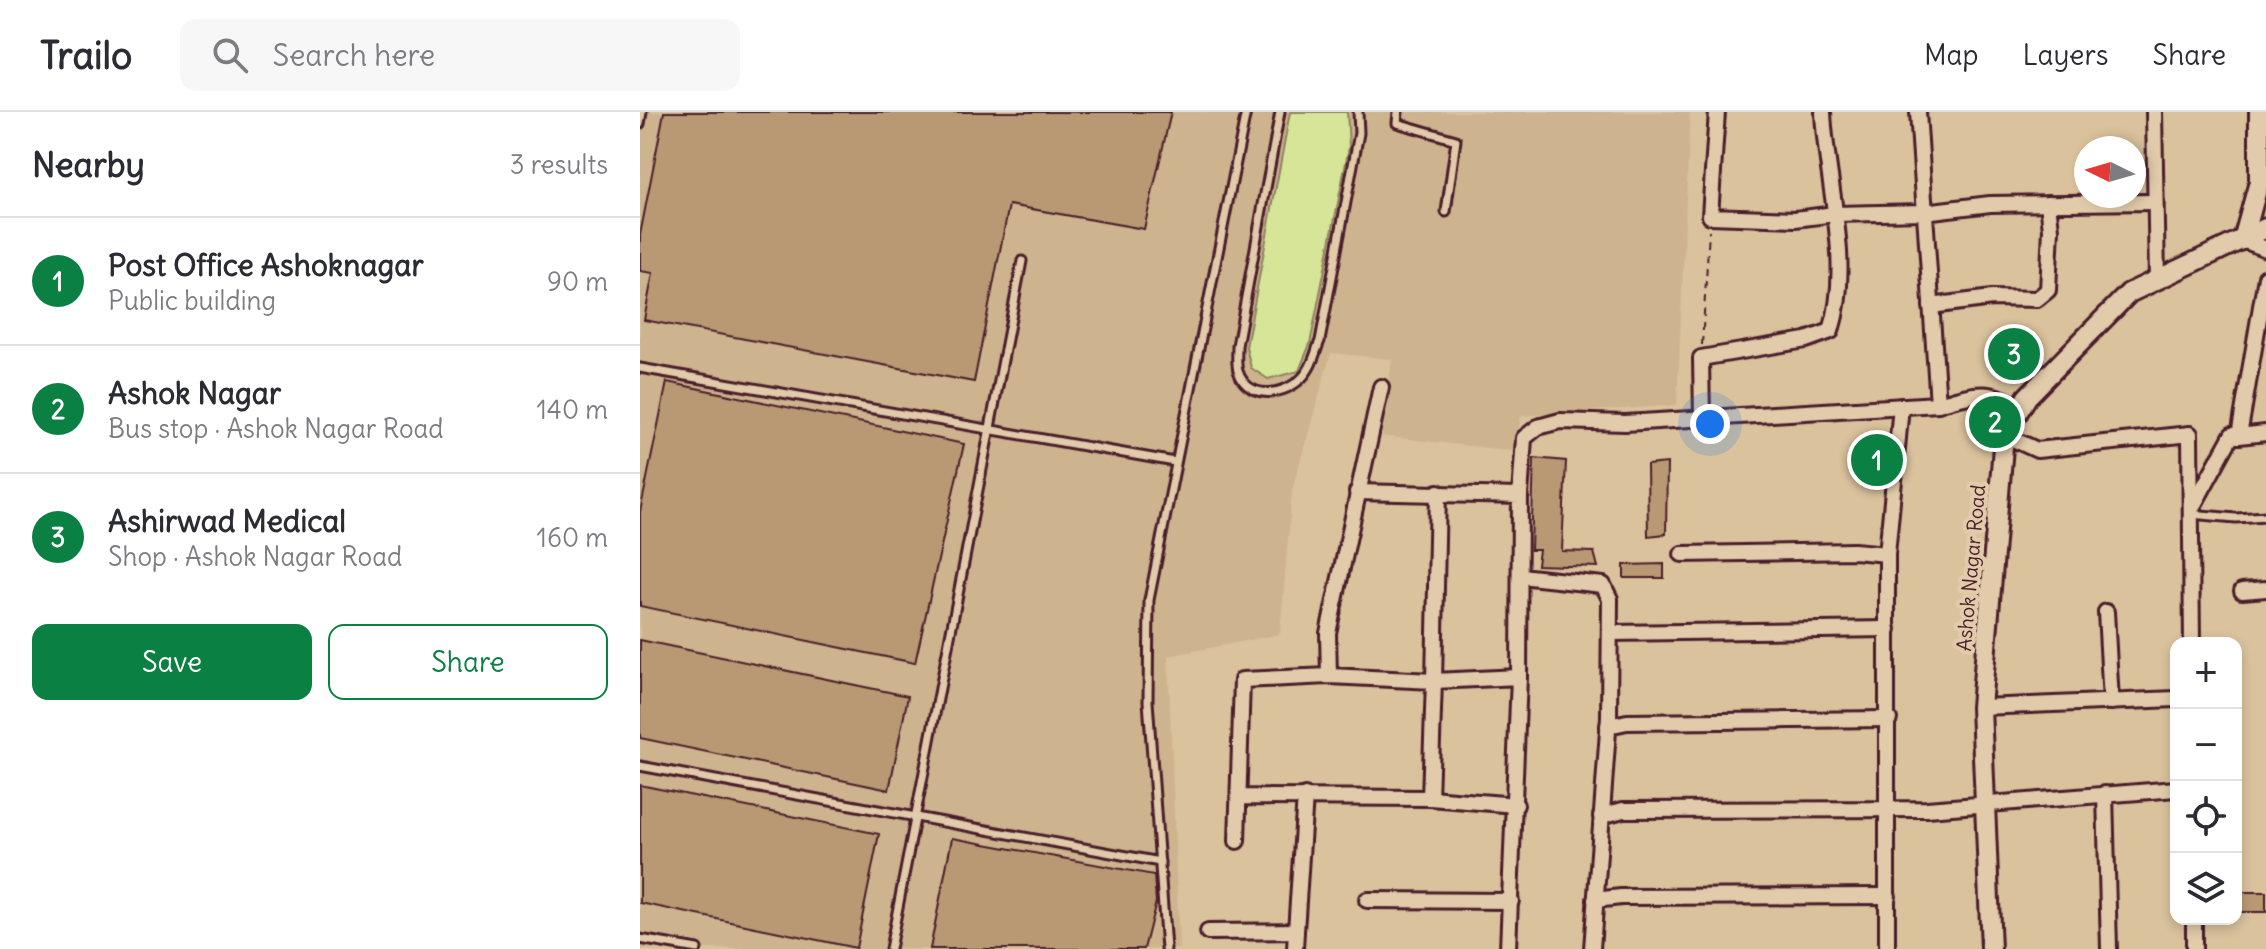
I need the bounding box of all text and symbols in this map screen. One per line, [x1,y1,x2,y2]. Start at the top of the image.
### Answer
search box [180,19,740,91]
text: Trailo [40,32,132,79]
icon: search [208,33,252,77]
text: Search here [272,36,435,74]
text: Map [1924,37,1979,73]
text: Layers [2023,37,2109,73]
text: Share [2153,37,2226,73]
north arrow [2074,136,2146,208]
text: Nearby [32,143,145,186]
text: 3 results [510,148,608,181]
text: Post Office Ashoknagar [108,246,424,284]
text: 1 [53,265,63,298]
text: 90 m [547,265,608,298]
text: Public building [108,284,276,317]
pin: 3 [1988,324,2040,384]
text: Ashok Nagar [108,374,281,412]
pin: 2 [1969,392,2021,452]
text: 2 [51,393,65,426]
text: 140 m [537,393,608,426]
your location [1690,404,1730,444]
text: Bus stop · Ashok Nagar Road [108,412,444,445]
pin: 1 [1851,430,1903,490]
street label: Ashok Nagar Road [1951,483,1990,652]
text: Ashirwad Medical [108,502,346,540]
text: 3 [51,521,65,554]
text: 160 m [537,521,608,554]
text: Shop · Ashok Nagar Road [108,540,402,573]
button: Save [32,624,312,700]
button: Share [328,624,608,700]
map controls [2170,637,2242,925]
button: + [2170,637,2242,709]
button: − [2170,709,2242,781]
button: locate [2170,781,2242,853]
button: layers [2170,853,2242,925]

